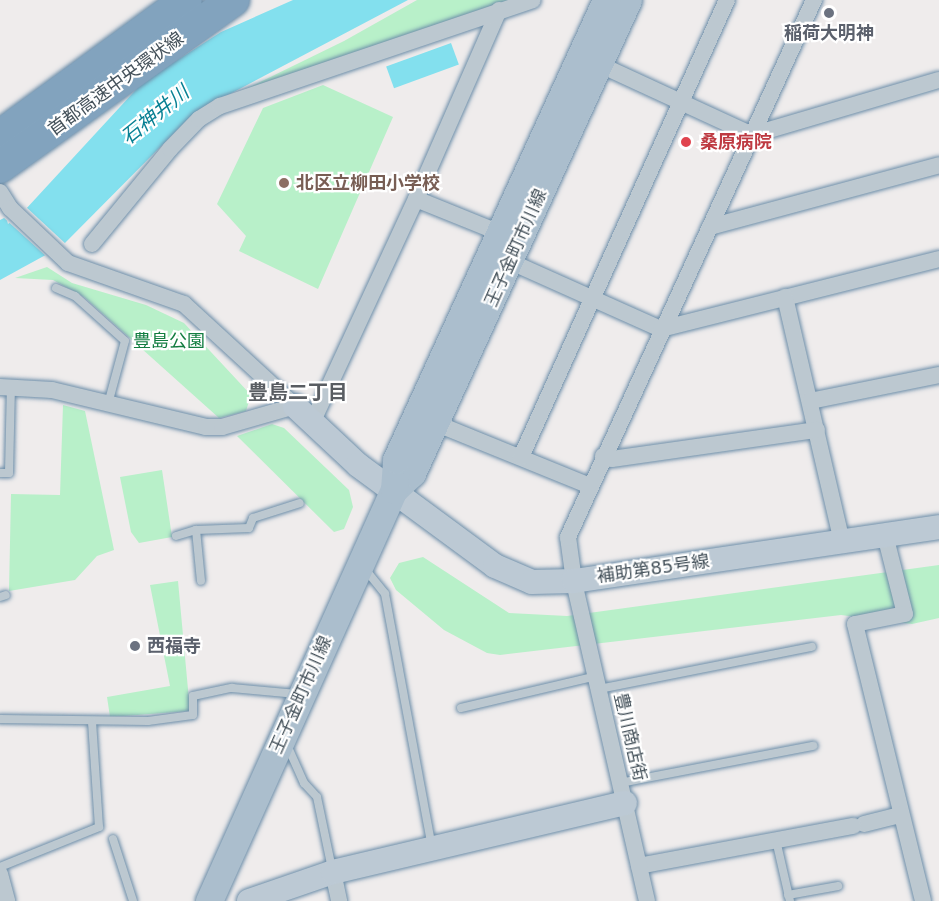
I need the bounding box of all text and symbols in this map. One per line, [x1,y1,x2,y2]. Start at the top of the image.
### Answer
marker: 稲荷大明神 [822,6,836,20]
place label: 稲荷大明神 [784,22,874,44]
street label: 首都高速中央環状線 [44,28,188,140]
water label: 石神井川 [116,81,194,149]
place label: 桑原病院 [700,131,772,153]
marker: 桑原病院 [677,133,695,151]
place label: 北区立柳田小学校 [296,172,440,194]
marker: 北区立柳田小学校 [277,176,291,190]
street label: 王子金町市川線 [481,186,551,310]
park label: 豊島公園 [133,330,205,352]
district label: 豊島二丁目 [248,380,348,404]
street label: 補助第85号線 [596,550,710,588]
street label: 王子金町市川線 [266,633,336,757]
place label: 西福寺 [147,635,201,657]
marker: 西福寺 [128,639,142,653]
street label: 豊川商店街 [609,691,651,783]

